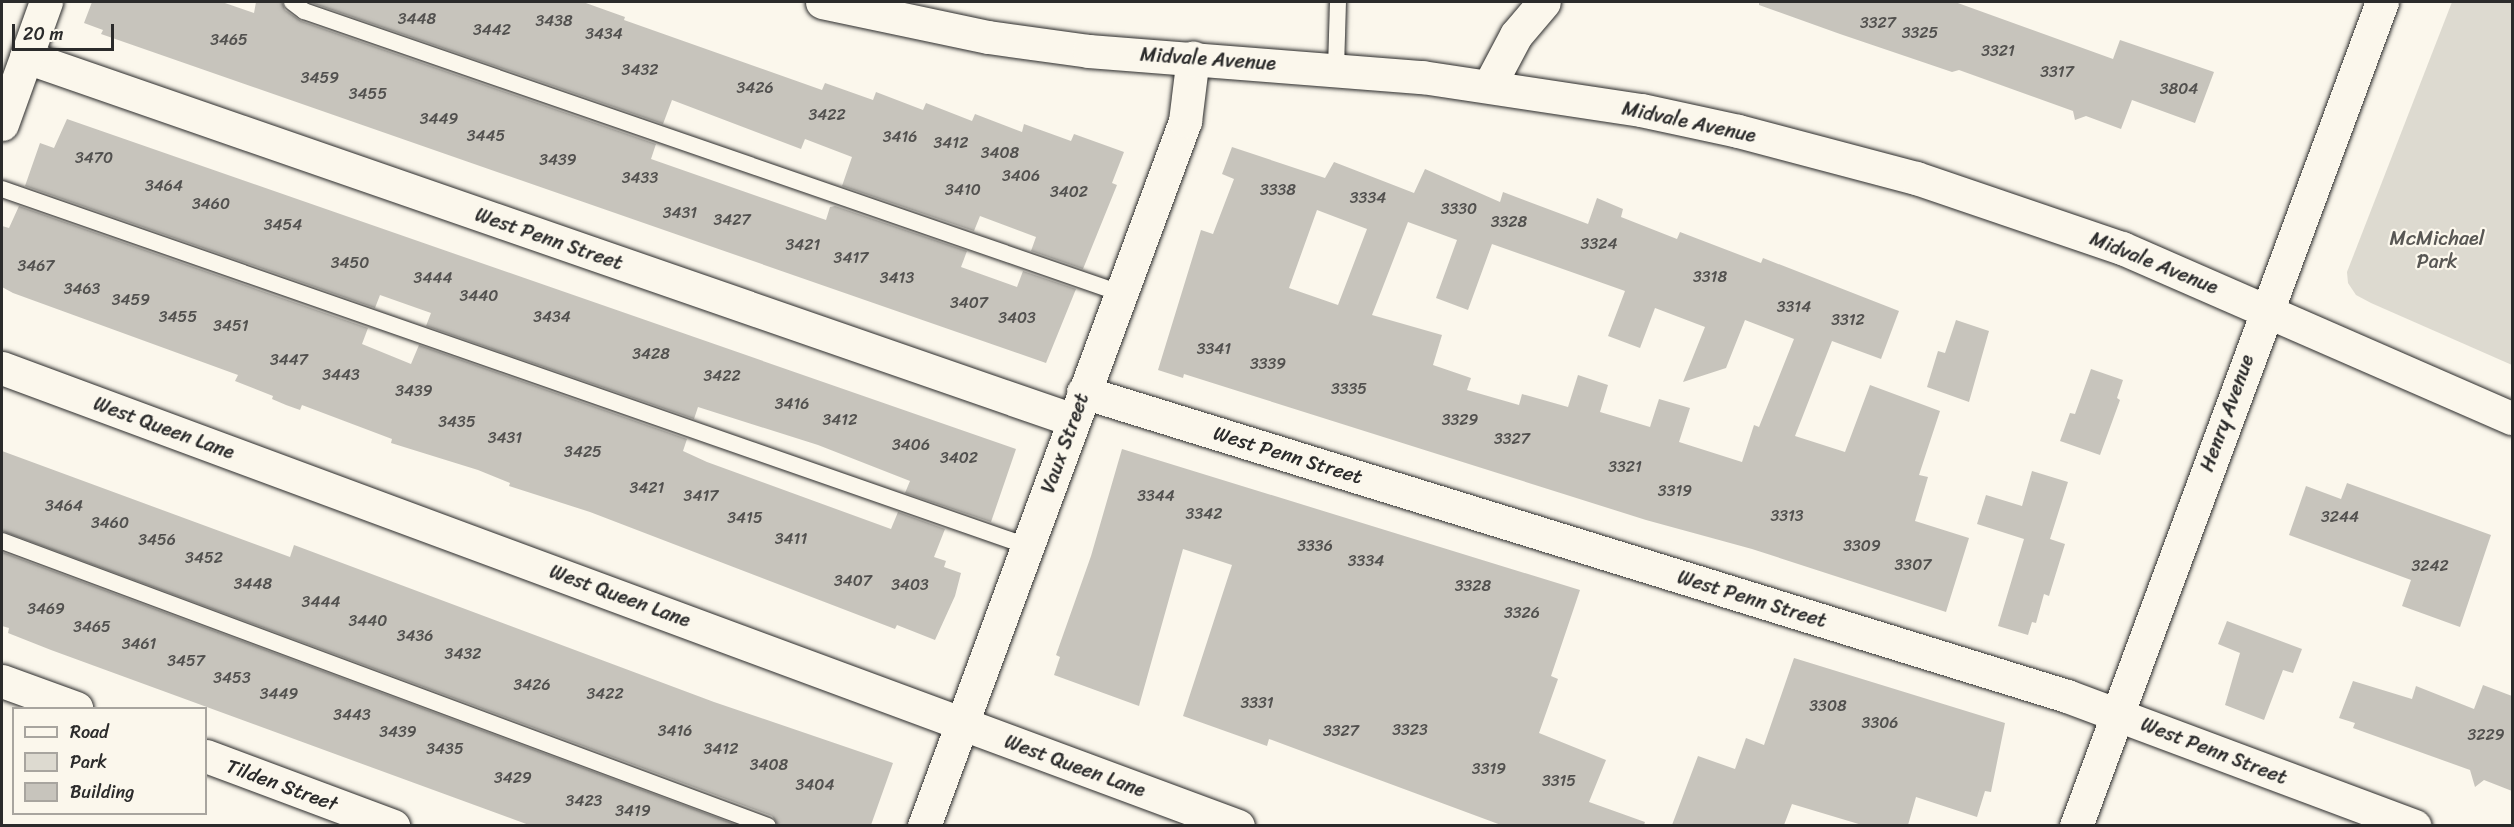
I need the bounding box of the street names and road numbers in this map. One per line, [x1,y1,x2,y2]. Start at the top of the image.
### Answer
street label: Midvale Avenue [1139,42,1277,76]
street label: Midvale Avenue [1620,96,1758,148]
street label: West Penn Street [471,202,627,276]
street label: Midvale Avenue [2086,226,2222,300]
street label: Henry Avenue [2195,351,2259,475]
street label: Vaux Street [1036,390,1094,496]
street label: West Queen Lane [90,391,238,465]
street label: West Penn Street [1210,421,1366,489]
street label: West Queen Lane [546,559,694,633]
street label: West Penn Street [1674,565,1830,633]
street label: West Penn Street [2137,712,2291,790]
street label: West Queen Lane [1001,729,1149,803]
street label: Tilden Street [223,754,341,816]

